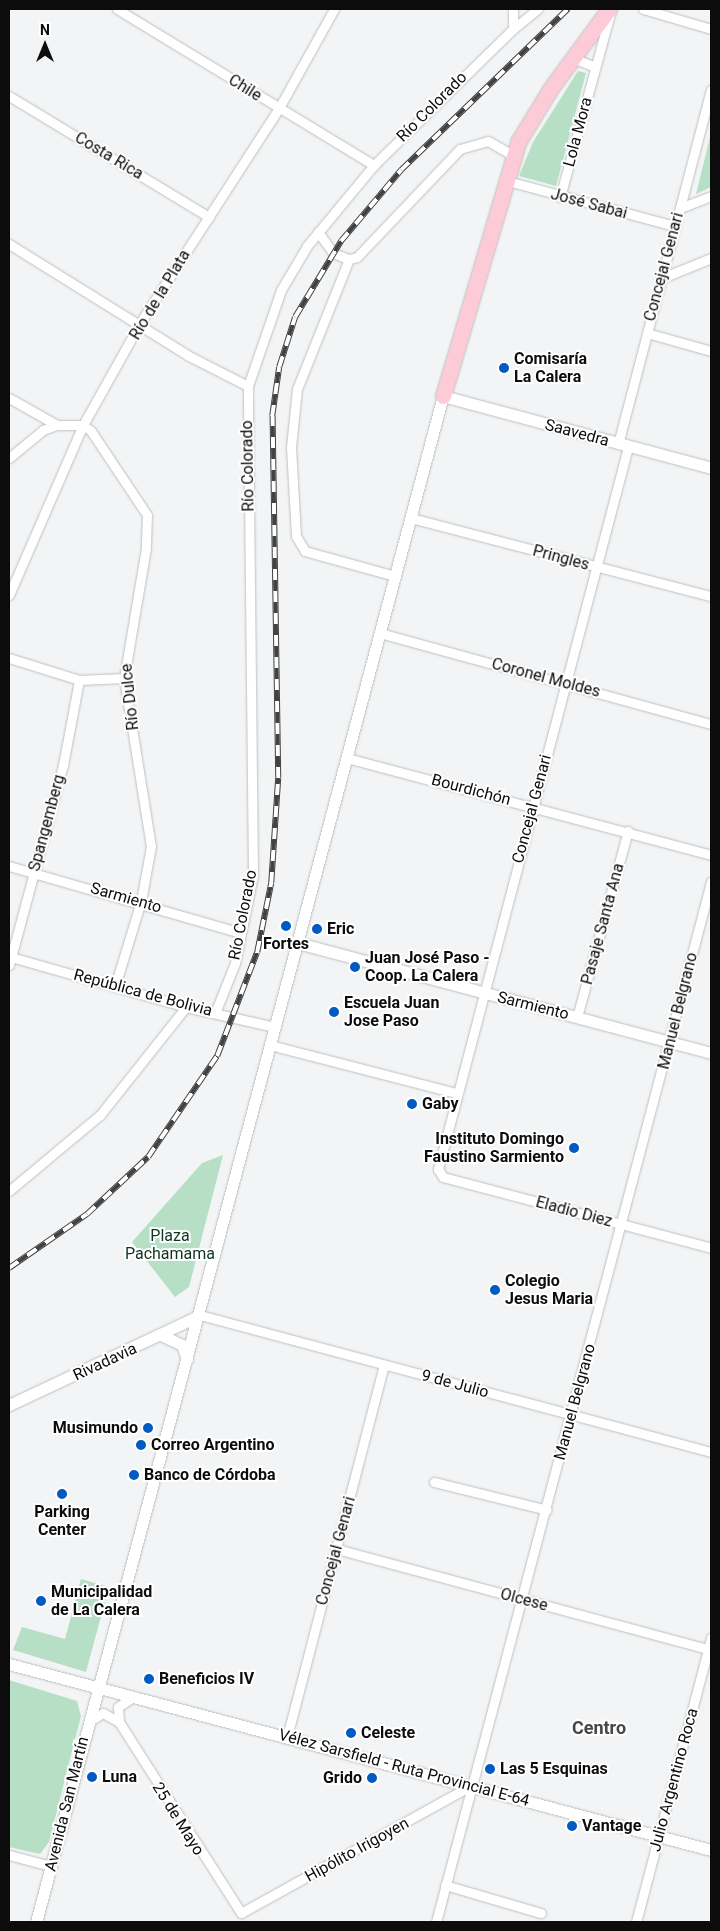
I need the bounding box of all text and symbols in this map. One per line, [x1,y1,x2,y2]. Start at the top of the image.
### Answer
north arrow [20,20,70,70]
text: N [40,22,50,38]
street label: Río Colorado [393,68,471,146]
street label: Chile [225,70,265,106]
street label: Lola Mora [560,95,596,169]
street label: Costa Rica [71,128,147,184]
street label: José Sabai [549,185,629,223]
street label: Concejal Genari [640,210,688,324]
street label: Río de la Plata [126,247,194,343]
place label: Comisaría La Calera [514,349,587,387]
marker: Comisaría La Calera [498,362,510,374]
street label: Saavedra [543,415,611,451]
street label: Río Colorado [238,420,258,512]
street label: Pringles [531,541,591,575]
street label: Coronel Moldes [489,654,603,702]
street label: Río Dulce [117,663,143,731]
street label: Concejal Genari [508,752,556,866]
street label: Bourdichón [429,770,513,810]
street label: Spangemberg [25,773,69,873]
street label: Pasaje Santa Ana [578,861,628,987]
street label: Río Colorado [225,868,261,962]
street label: Sarmiento [88,879,164,917]
place label: Eric [327,919,354,939]
marker: Fortes [280,920,292,932]
marker: Eric [311,923,323,935]
place label: Fortes [263,934,309,954]
place label: Juan José Paso - Coop. La Calera [365,948,490,986]
street label: Manuel Belgrano [654,951,702,1071]
marker: Juan José Paso - Coop. La Calera [349,961,361,973]
street label: República de Bolivia [72,965,214,1021]
street label: Sarmiento [495,988,571,1024]
place label: Escuela Juan Jose Paso [344,993,439,1031]
marker: Escuela Juan Jose Paso [328,1006,340,1018]
place label: Gaby [422,1094,458,1114]
marker: Gaby [406,1098,418,1110]
place label: Instituto Domingo Faustino Sarmiento [424,1129,564,1167]
marker: Instituto Domingo Faustino Sarmiento [568,1142,580,1154]
street label: Eladio Diez [534,1193,614,1231]
park label: Plaza Pachamama [125,1226,215,1264]
place label: Colegio Jesus Maria [505,1271,593,1309]
marker: Colegio Jesus Maria [489,1284,501,1296]
street label: Rivadavia [70,1339,140,1385]
street label: Manuel Belgrano [550,1342,600,1462]
street label: 9 de Julio [419,1366,491,1402]
place label: Musimundo [53,1418,138,1438]
marker: Musimundo [142,1422,154,1434]
place label: Correo Argentino [151,1435,275,1455]
marker: Correo Argentino [135,1439,147,1451]
place label: Banco de Córdoba [144,1465,276,1485]
marker: Banco de Córdoba [128,1469,140,1481]
marker: Parking Center [56,1488,68,1500]
street label: Concejal Genari [312,1494,360,1608]
place label: Parking Center [34,1502,90,1540]
place label: Municipalidad de La Calera [51,1582,152,1620]
street label: Olcese [498,1584,550,1616]
marker: Municipalidad de La Calera [35,1595,47,1607]
place label: Beneficios IV [159,1669,254,1689]
marker: Beneficios IV [143,1673,155,1685]
street label: Julio Argentino Roca [646,1706,702,1854]
district label: Centro [572,1717,626,1739]
place label: Celeste [361,1723,415,1743]
street label: Vélez Sarsfield - Ruta Provincial E-64 [276,1725,532,1811]
marker: Celeste [345,1727,357,1739]
street label: Avenida San Martín [41,1735,93,1873]
place label: Las 5 Esquinas [500,1759,608,1779]
marker: Las 5 Esquinas [484,1763,496,1775]
place label: Luna [102,1767,137,1787]
place label: Grido [323,1768,362,1788]
marker: Luna [86,1771,98,1783]
marker: Grido [366,1772,378,1784]
street label: 25 de Mayo [148,1779,208,1859]
street label: Hipólito Irigoyen [302,1814,412,1886]
place label: Vantage [582,1816,641,1836]
marker: Vantage [566,1820,578,1832]

